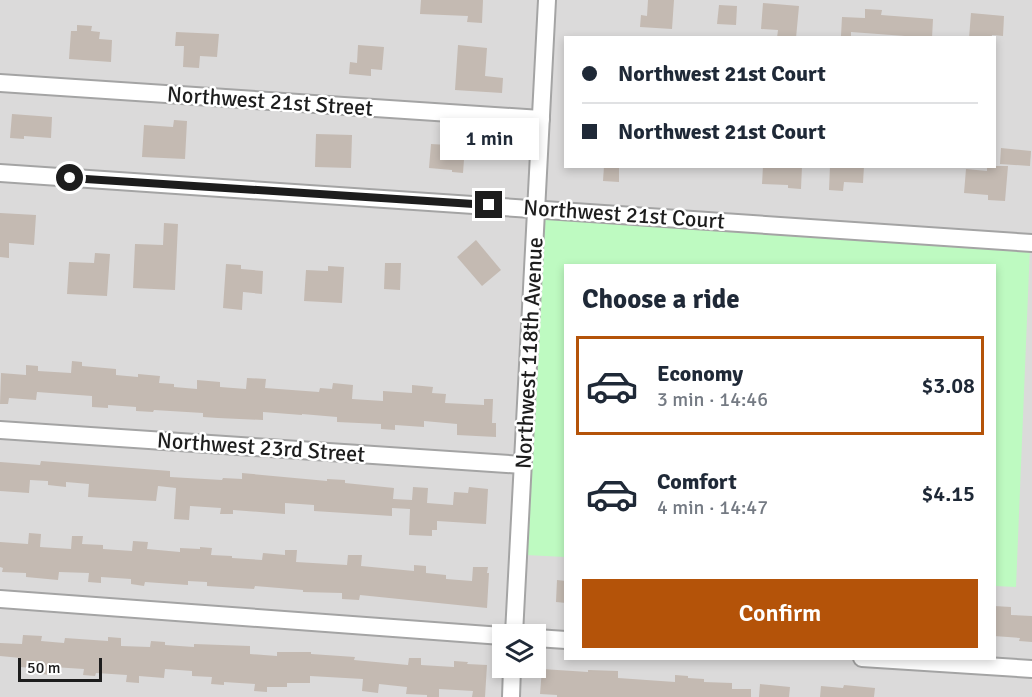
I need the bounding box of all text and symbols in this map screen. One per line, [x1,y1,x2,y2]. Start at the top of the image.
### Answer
text: Northwest 21st Court [618,60,826,87]
street label: Northwest 21st Street [166,80,374,122]
callout: 1 min [440,118,538,160]
text: Northwest 21st Court [618,118,826,145]
text: 1 min [466,126,513,151]
route start [56,164,83,191]
route end [475,191,502,218]
street label: Northwest 21st Court [522,193,726,235]
street label: Northwest 118th Avenue [509,236,549,470]
text: Choose a ride [582,283,740,316]
icon: car [585,359,639,413]
text: Economy [657,360,743,387]
text: $3.08 [921,372,975,399]
text: 3 min · 14:46 [657,387,768,412]
street label: Northwest 23rd Street [156,426,366,468]
icon: car [585,467,639,521]
text: Comfort [657,468,737,495]
text: $4.15 [921,480,975,507]
text: 4 min · 14:47 [657,495,768,520]
button: Confirm [582,579,978,648]
map controls [492,624,546,678]
button: layers [492,624,546,678]
scale bar [18,655,102,682]
text: 50 m [27,658,61,678]

